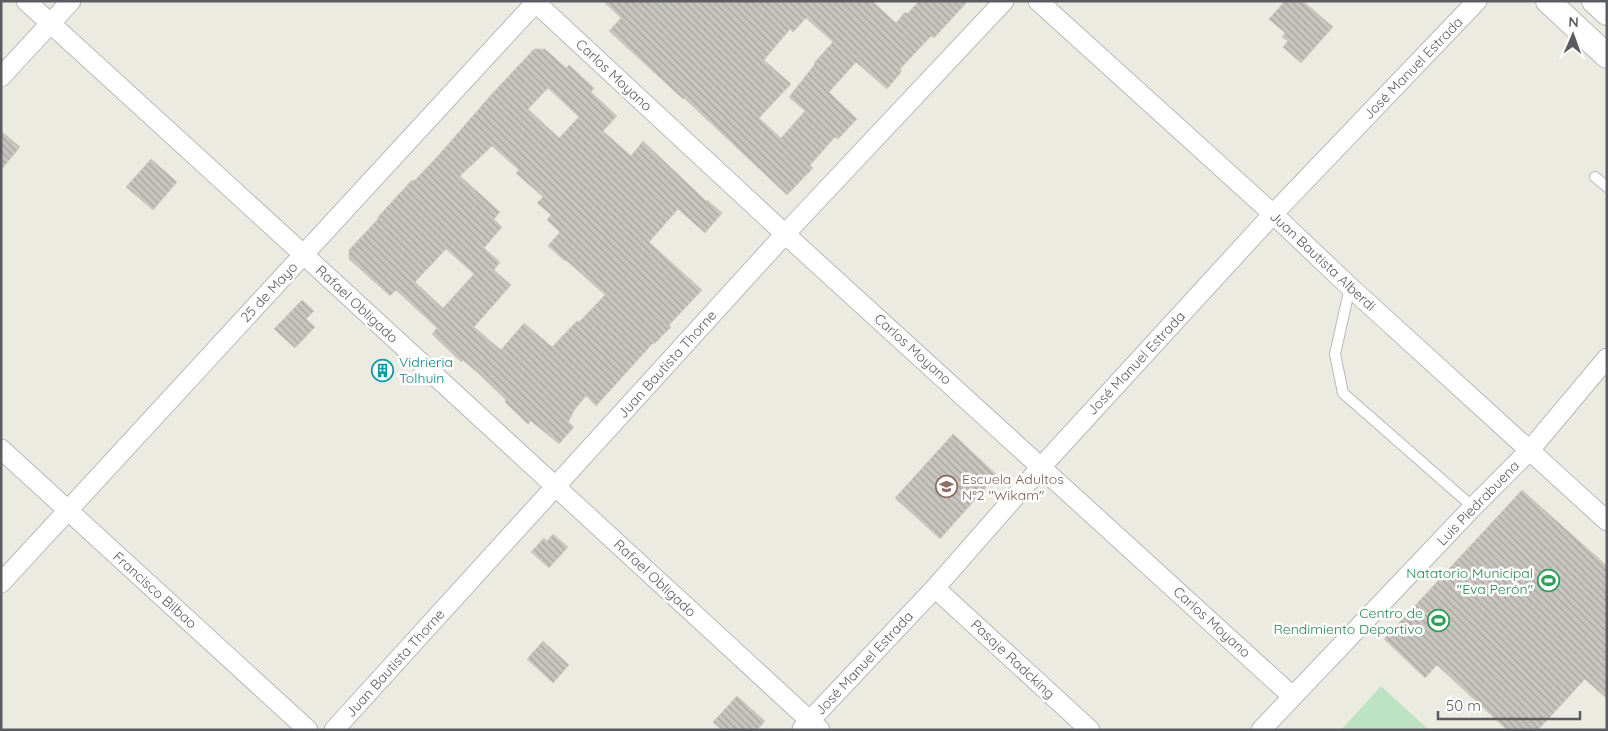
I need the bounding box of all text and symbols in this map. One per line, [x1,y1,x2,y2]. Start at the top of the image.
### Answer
north arrow [1548,10,1598,60]
street label: José Manuel Estrada [1359,13,1467,123]
text: N [1568,13,1579,31]
street label: Carlos Moyano [572,35,656,115]
street label: Juan Bautista Alberdi [1266,207,1380,315]
street label: 25 de Mayo [237,258,301,326]
street label: Rafael Obligado [312,261,402,347]
street label: Juan Bautista Thorne [614,306,720,422]
street label: José Manuel Estrada [1083,307,1189,419]
street label: Carlos Moyano [871,310,955,388]
place label: Vidrieria Tolhuin [399,353,453,387]
building icon: Vidrieria Tolhuin [371,358,395,382]
street label: Luis Piedrabuena [1433,457,1523,549]
place label: Escuela Adultos N°2 "Wikam" [962,470,1064,504]
school or university icon: Escuela Adultos N°2 "Wikam" [934,475,958,499]
street label: Rafael Obligado [610,535,700,621]
street label: Francisco Bilbao [109,548,201,632]
place label: Natatorio Municipal "Eva Perón" [1406,564,1533,598]
sports icon: Natatorio Municipal "Eva Perón" [1537,569,1561,593]
street label: Carlos Moyano [1170,583,1254,661]
place label: Centro de Rendimiento Deportivo [1274,604,1423,638]
street label: Juan Bautista Thorne [342,605,448,721]
street label: José Manuel Estrada [811,607,917,719]
sports icon: Centro de Rendimiento Deportivo [1427,609,1451,633]
street label: Pasaje Radcking [967,615,1059,703]
scale bar [1438,688,1580,720]
text: 50 m [1446,696,1481,715]

